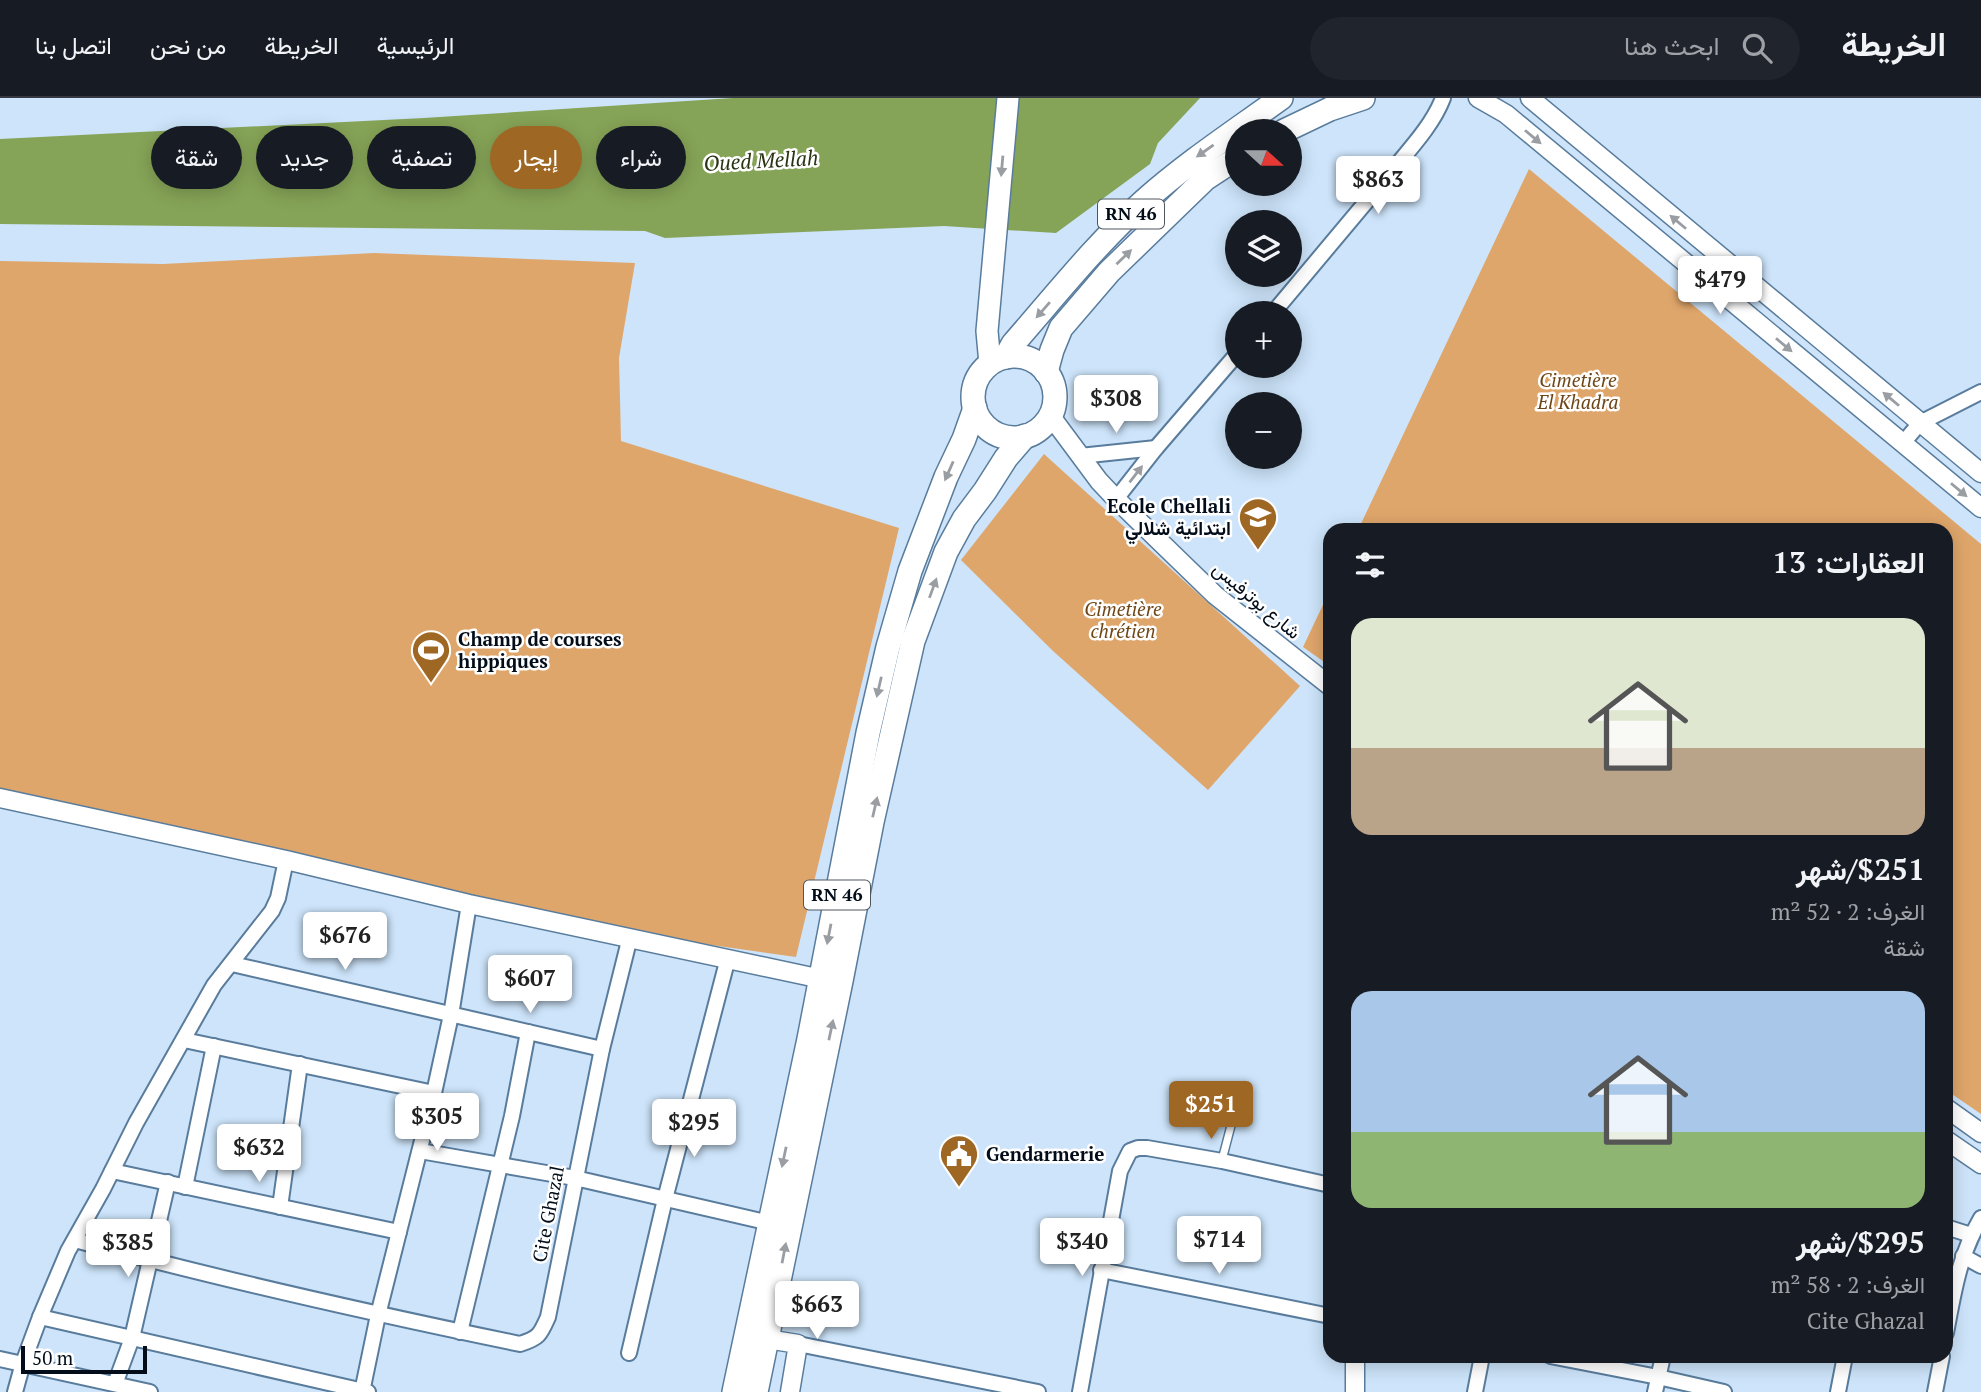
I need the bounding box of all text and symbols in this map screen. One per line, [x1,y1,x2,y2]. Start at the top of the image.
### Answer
search box [1310,17,1800,80]
text: الخريطة [1842,22,1946,65]
text: ابحث هنا [1624,28,1720,62]
text: اتصل بنا [35,29,112,61]
text: من نحن [150,29,226,61]
text: الخريطة [264,29,339,61]
text: الرئيسية [377,29,454,61]
icon: search [1738,29,1776,67]
north arrow [1225,119,1302,196]
map controls [1225,119,1302,469]
chip: شقة [151,126,242,189]
chip: جديد [256,126,353,189]
chip: تصفية [367,126,476,189]
chip: إيجار [490,126,582,189]
chip: شراء [596,126,686,189]
one-way arrow [1525,129,1542,144]
water label: Oued Mellah [703,143,819,177]
one-way arrow [1196,144,1214,158]
one-way arrow [996,155,1007,177]
pin: $863 [1337,156,1419,216]
text: $863 [1352,163,1404,194]
road number: RN 46 [1098,200,1164,229]
button: layers [1225,210,1302,287]
one-way arrow [1670,214,1688,229]
one-way arrow [1116,249,1133,266]
pin: $479 [1679,256,1761,316]
text: $479 [1694,263,1746,294]
one-way arrow [1036,301,1051,318]
button: + [1225,301,1302,378]
one-way arrow [1775,337,1793,352]
park label: Cimetière El Khadra [1537,367,1618,414]
pin: $308 [1075,376,1157,435]
text: $308 [1090,382,1142,413]
one-way arrow [1882,391,1900,406]
button: − [1225,392,1302,469]
one-way arrow [943,461,955,481]
one-way arrow [1128,465,1143,483]
one-way arrow [1951,482,1968,497]
place label: Ecole Chellali ابتدائية شلالي [1107,493,1231,545]
school or university icon: Ecole Chellali ابتدائية شلالي [1237,496,1279,551]
text: العقارات: 13 [1772,542,1925,582]
icon: filters [1351,546,1389,584]
street label: شارع بوترفيس [1207,555,1307,645]
one-way arrow [927,577,938,598]
park label: Cimetière chrétien [1084,596,1162,643]
place label: Champ de courses hippiques [458,626,622,673]
sports icon: Champ de courses hippiques [410,629,452,684]
icon: home [1575,663,1701,789]
one-way arrow [873,676,884,698]
one-way arrow [870,796,881,818]
text: $251/شهر [1796,849,1925,889]
road number: RN 46 [804,880,870,910]
text: الغرف: 2 · 52 m² [1771,896,1925,927]
pin: $676 [304,912,386,972]
text: $676 [319,919,371,950]
one-way arrow [823,923,834,945]
text: شقة [1883,932,1925,963]
pin: $607 [489,956,571,1015]
text: $607 [504,962,556,993]
one-way arrow [825,1019,836,1041]
icon: home [1575,1037,1701,1163]
pin: $251 [1170,1082,1252,1141]
text: $251 [1185,1088,1237,1119]
pin: $305 [396,1094,478,1153]
text: $305 [411,1100,463,1131]
pin: $295 [653,1100,735,1159]
text: $295 [668,1106,720,1137]
pin: $632 [218,1124,300,1184]
text: $632 [233,1131,285,1162]
public building icon: Gendarmerie [938,1133,980,1188]
place label: Gendarmerie [986,1141,1105,1166]
one-way arrow [778,1146,789,1168]
street label: Cite Ghazal [526,1164,569,1264]
pin: $714 [1178,1216,1260,1276]
pin: $340 [1041,1218,1123,1278]
pin: $385 [87,1220,169,1279]
text: $295/شهر [1796,1222,1925,1262]
text: $714 [1193,1223,1245,1254]
text: $340 [1056,1225,1108,1256]
text: $385 [102,1226,154,1257]
one-way arrow [779,1242,790,1264]
text: الغرف: 2 · 58 m² [1771,1269,1925,1300]
pin: $663 [776,1282,858,1341]
text: $663 [791,1288,843,1319]
text: Cite Ghazal [1807,1305,1925,1336]
scale bar [21,1343,147,1375]
text: 50 m [32,1345,73,1370]

